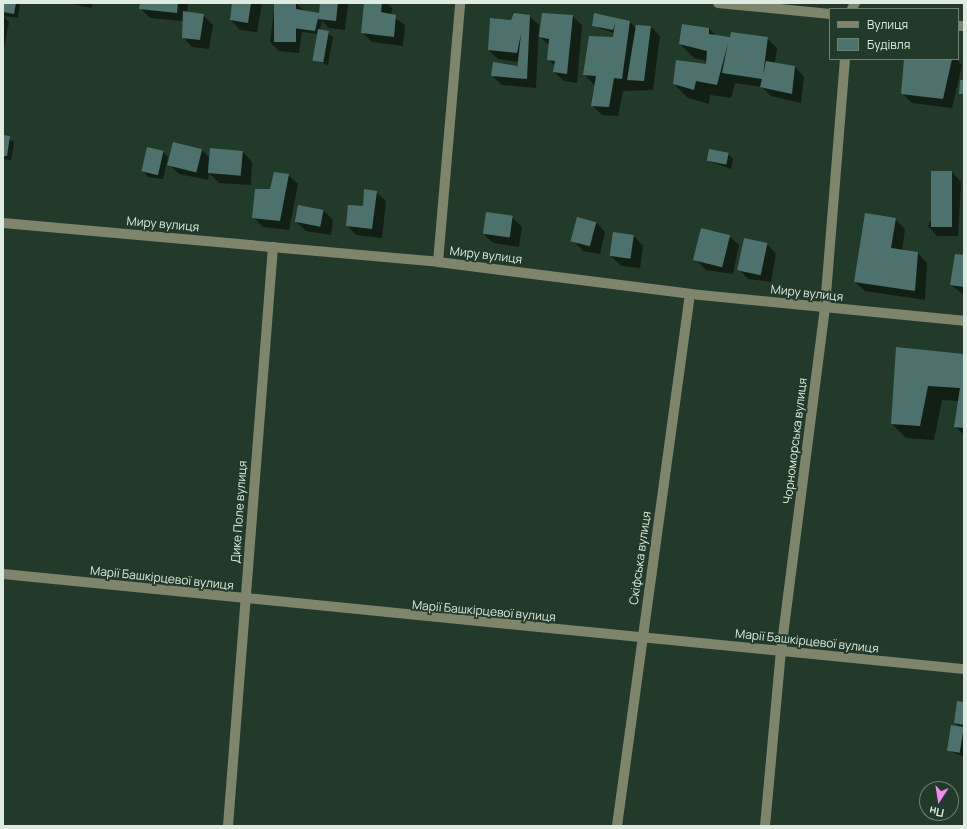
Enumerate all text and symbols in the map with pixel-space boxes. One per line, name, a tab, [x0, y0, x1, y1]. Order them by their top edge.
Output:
legend	[829, 8, 959, 60]
text: Вулиця	[867, 16, 908, 33]
text: Будівля	[867, 36, 910, 53]
street label: Миру вулиця	[126, 214, 200, 234]
street label: Миру вулиця	[449, 243, 523, 267]
street label: Миру вулиця	[770, 282, 844, 304]
street label: Чорноморська вулиця	[780, 377, 810, 505]
street label: Дике Поле вулиця	[228, 460, 250, 564]
street label: Скіфська вулиця	[626, 510, 654, 606]
street label: Марії Башкірцевої вулиця	[90, 563, 234, 593]
street label: Марії Башкірцевої вулиця	[412, 598, 556, 624]
street label: Марії Башкірцевої вулиця	[735, 626, 879, 656]
north arrow	[919, 781, 959, 821]
text: Пн	[928, 803, 945, 821]

